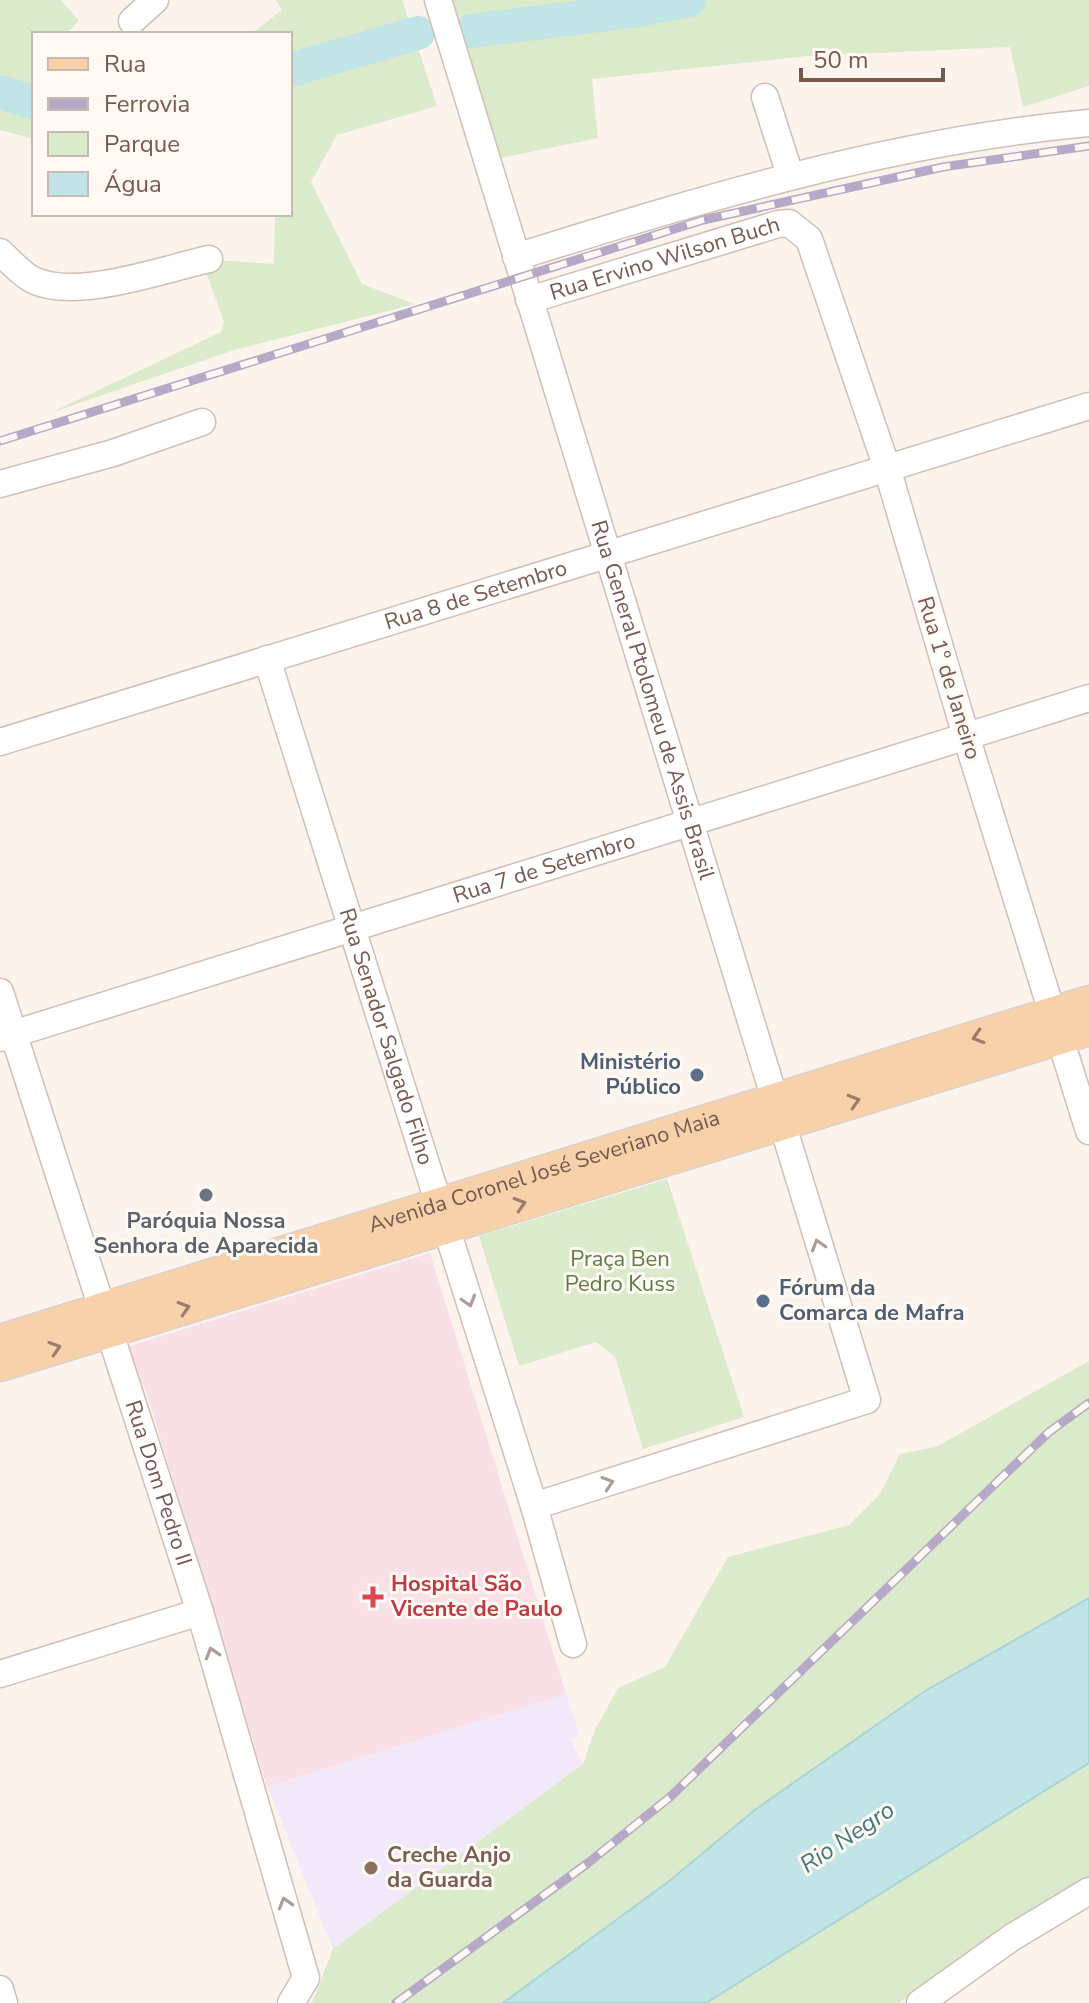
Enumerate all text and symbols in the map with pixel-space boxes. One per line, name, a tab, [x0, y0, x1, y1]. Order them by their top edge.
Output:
legend	[32, 32, 292, 216]
scale bar	[801, 32, 943, 82]
text: 50 m	[813, 44, 869, 76]
text: Rua	[104, 48, 146, 80]
text: Ferrovia	[104, 88, 190, 120]
text: Parque	[104, 128, 180, 160]
text: Água	[104, 168, 162, 200]
street label: Rua Ervino Wilson Buch	[546, 209, 784, 308]
street label: Rua General Ptolomeu de Assis Brasil	[583, 517, 722, 884]
street label: Rua 8 de Setembro	[381, 553, 571, 637]
street label: Rua 1º de Janeiro	[910, 593, 988, 763]
street label: Rua 7 de Setembro	[449, 826, 639, 911]
street label: Rua Senador Salgado Filho	[332, 904, 441, 1169]
one-way arrow	[971, 1028, 985, 1044]
place label: Ministério Público	[580, 1047, 681, 1102]
marker: Ministério Público	[688, 1066, 706, 1084]
one-way arrow	[847, 1094, 860, 1110]
street label: Avenida Coronel José Severiano Maia	[365, 1103, 724, 1240]
marker: Paróquia Nossa Senhora de Aparecida	[197, 1186, 215, 1204]
one-way arrow	[513, 1197, 527, 1213]
place label: Paróquia Nossa Senhora de Aparecida	[94, 1206, 318, 1261]
one-way arrow	[811, 1239, 827, 1253]
park label: Praça Ben Pedro Kuss	[565, 1244, 675, 1299]
place label: Fórum da Comarca de Mafra	[779, 1273, 965, 1328]
marker: Fórum da Comarca de Mafra	[754, 1292, 772, 1310]
one-way arrow	[460, 1294, 476, 1308]
one-way arrow	[177, 1301, 190, 1317]
one-way arrow	[47, 1341, 61, 1357]
street label: Rua Dom Pedro II	[118, 1396, 199, 1570]
one-way arrow	[600, 1476, 614, 1492]
place label: Hospital São Vicente de Paulo	[390, 1569, 563, 1624]
marker: Hospital São Vicente de Paulo	[362, 1586, 384, 1608]
one-way arrow	[205, 1647, 221, 1660]
water label: Rio Negro	[793, 1794, 901, 1880]
place label: Creche Anjo da Guarda	[387, 1840, 511, 1895]
marker: Creche Anjo da Guarda	[362, 1859, 380, 1877]
one-way arrow	[277, 1896, 294, 1910]

